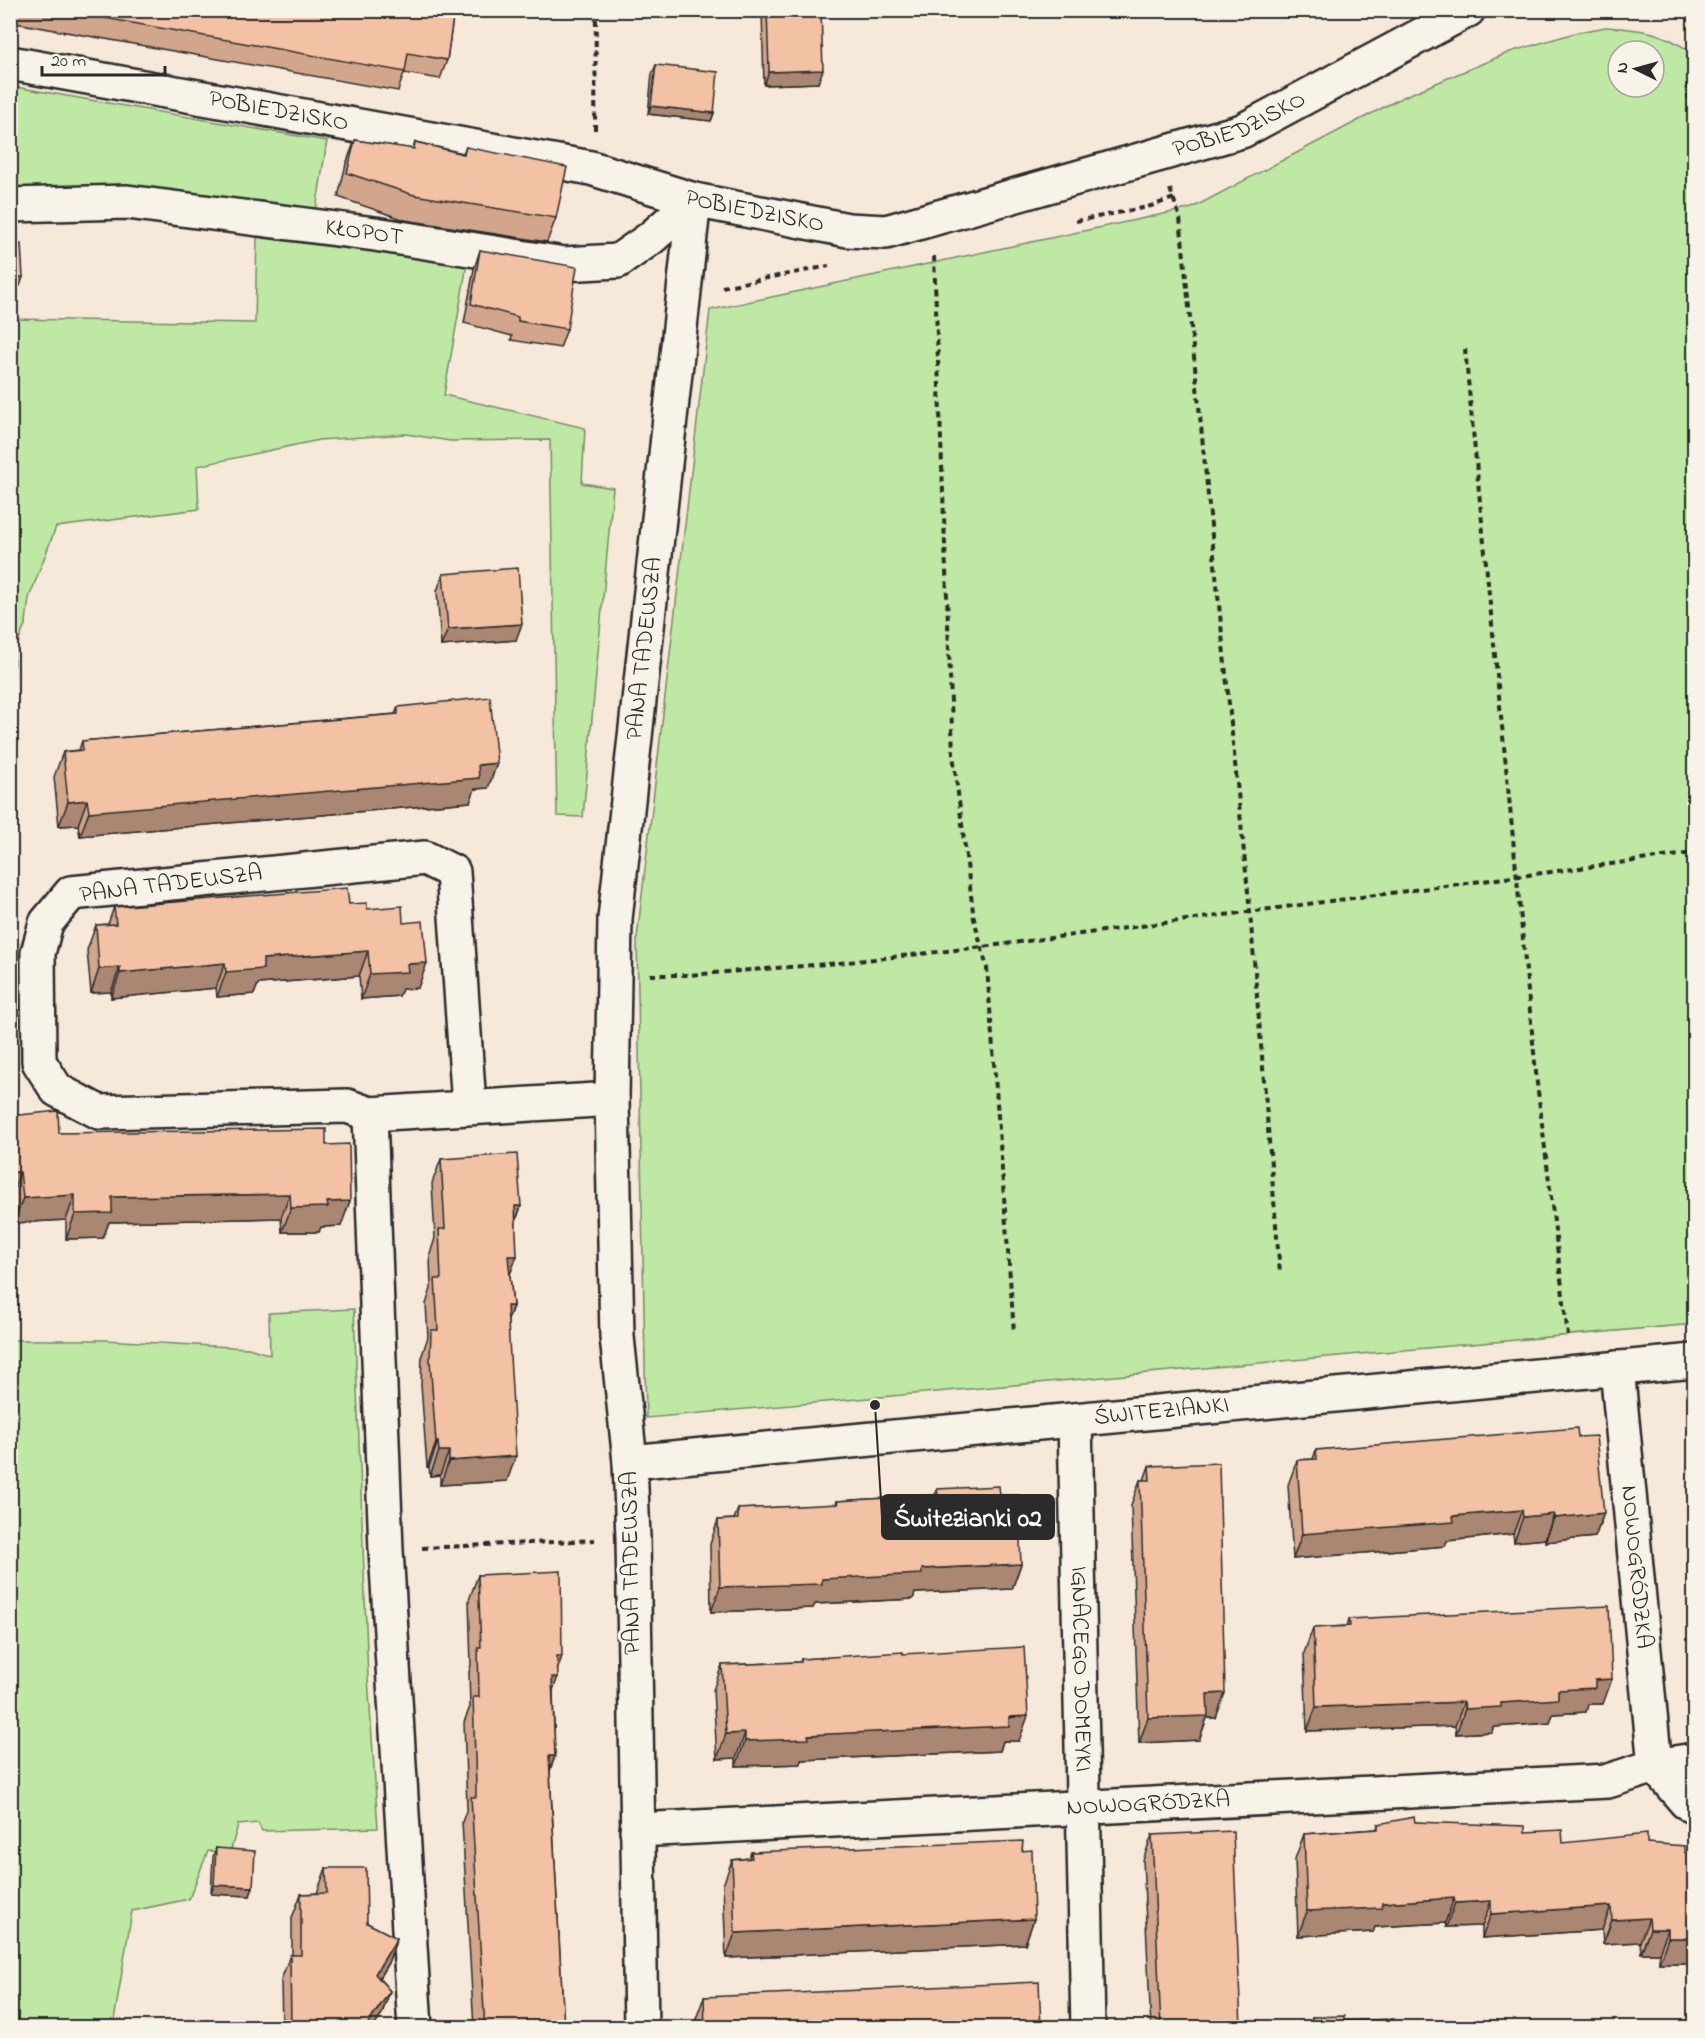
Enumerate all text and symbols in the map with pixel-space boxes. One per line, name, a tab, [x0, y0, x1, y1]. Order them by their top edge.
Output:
scale bar	[42, 39, 165, 77]
north arrow	[1606, 39, 1666, 99]
text: 20 m	[51, 49, 86, 75]
text: N	[1611, 61, 1635, 74]
street label: POBIEDZISKO	[206, 82, 351, 141]
street label: POBIEDZISKO	[1169, 82, 1312, 167]
street label: POBIEDZISKO	[680, 181, 827, 243]
street label: KŁOPOT	[323, 210, 406, 256]
street label: PANA TADEUSZA	[617, 555, 672, 742]
street label: PANA TADEUSZA	[78, 856, 264, 914]
street label: ŚWITEZIANKI	[1092, 1388, 1231, 1435]
street label: PANA TADEUSZA	[613, 1471, 651, 1655]
street label: NOWOGRÓDZKA	[1611, 1484, 1661, 1650]
callout: Świtezianki 02	[882, 1495, 1054, 1539]
text: Świtezianki 02	[894, 1501, 1042, 1539]
street label: IGNACEGO DOMEYKI	[1061, 1565, 1100, 1772]
street label: NOWOGRÓDZKA	[1066, 1783, 1231, 1826]

